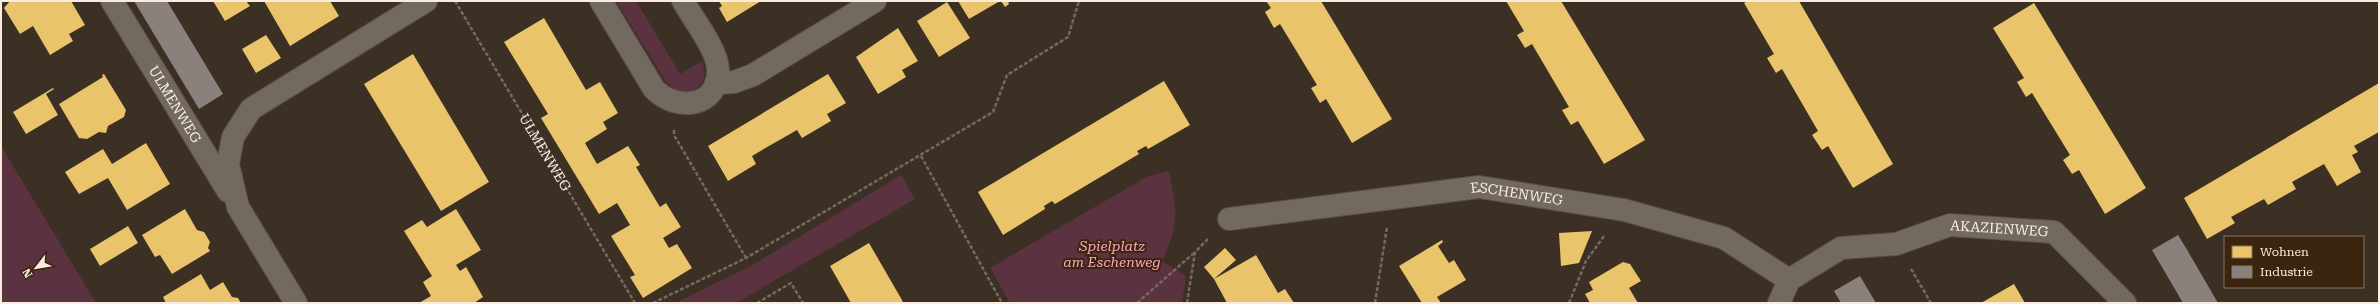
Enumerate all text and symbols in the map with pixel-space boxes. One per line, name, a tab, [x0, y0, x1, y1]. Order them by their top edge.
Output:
street label: ULMENWEG	[145, 63, 205, 146]
street label: ULMENWEG	[516, 111, 574, 194]
street label: ESCHENWEG	[1469, 179, 1564, 208]
street label: AKAZIENWEG	[1950, 217, 2049, 240]
legend	[2224, 236, 2364, 288]
park label: Spielplatz am Eschenweg	[1063, 238, 1161, 270]
text: Wohnen	[2260, 245, 2309, 259]
north arrow	[16, 248, 56, 288]
text: N	[20, 265, 36, 280]
text: Industrie	[2260, 265, 2313, 279]

